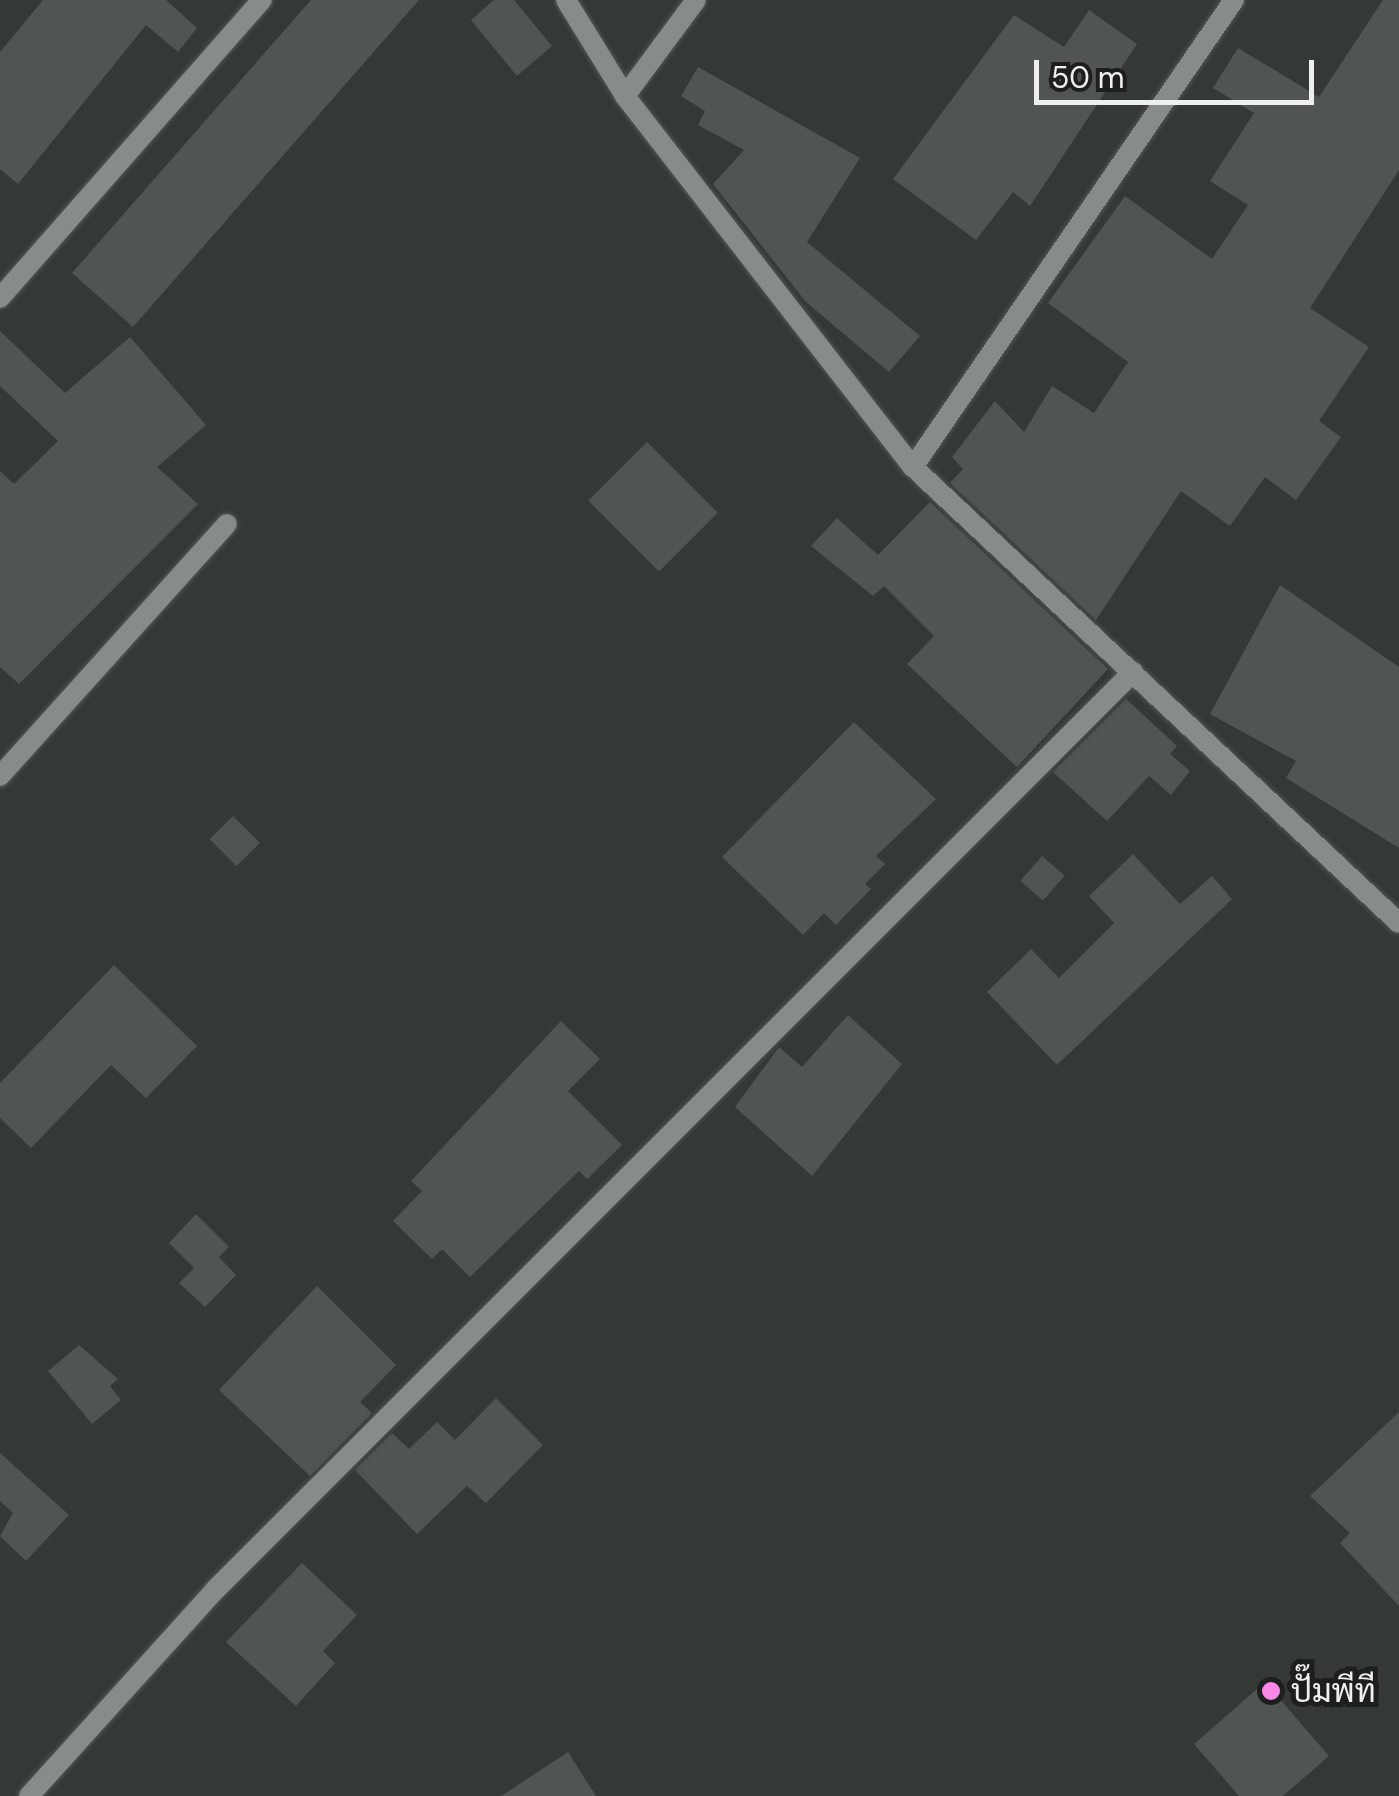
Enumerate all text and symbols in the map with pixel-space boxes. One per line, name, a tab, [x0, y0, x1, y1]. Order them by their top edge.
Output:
scale bar	[1039, 40, 1319, 102]
text: 50 m	[1051, 58, 1125, 97]
place label: ปั๊มพีที	[1291, 1672, 1376, 1710]
marker: ปั๊มพีที	[1260, 1680, 1282, 1702]

